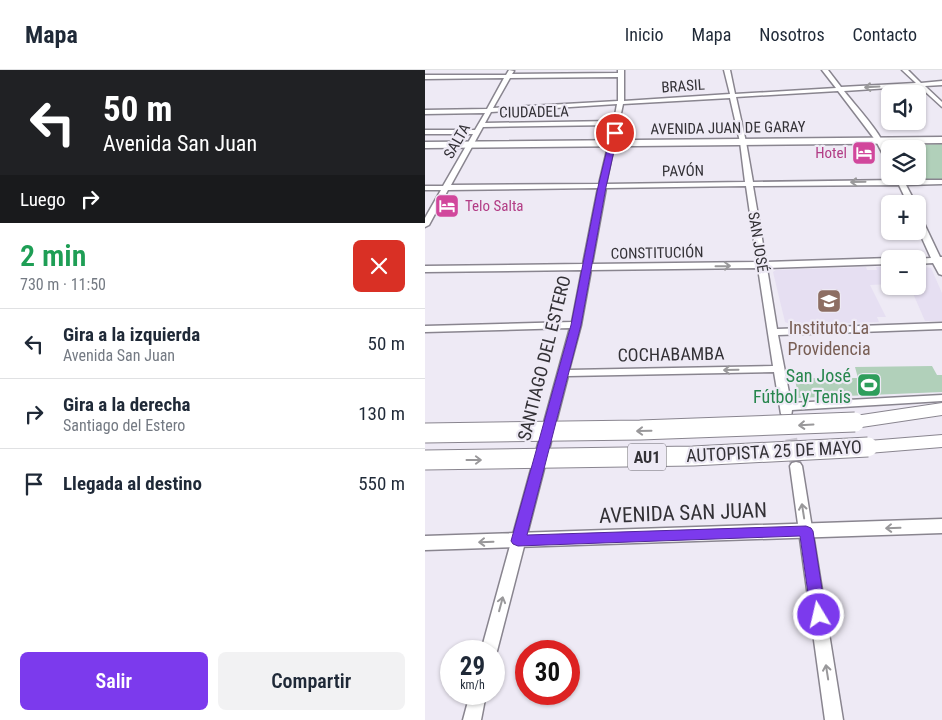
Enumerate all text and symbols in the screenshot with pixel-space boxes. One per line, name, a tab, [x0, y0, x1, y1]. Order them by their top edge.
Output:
text: Mapa	[25, 21, 78, 49]
text: Inicio	[625, 24, 664, 45]
text: Mapa	[692, 24, 731, 45]
text: Nosotros	[759, 24, 825, 45]
text: Contacto	[853, 24, 917, 45]
street label: BRASIL	[661, 76, 705, 96]
one-way arrow	[864, 83, 880, 92]
map controls	[881, 85, 926, 295]
button: sound	[881, 85, 926, 130]
text: 50 m	[103, 89, 172, 130]
icon: left	[20, 90, 85, 155]
street label: CIUDADELA	[499, 102, 569, 122]
pin	[594, 112, 636, 154]
street label: AVENIDA JUAN DE GARAY	[650, 118, 806, 138]
icon: arrive	[601, 119, 629, 147]
street label: SALTA	[440, 120, 474, 162]
text: Avenida San Juan	[103, 131, 257, 156]
hotel icon: Hotel	[851, 140, 877, 166]
button: layers	[881, 140, 926, 185]
place label: Hotel	[815, 144, 847, 162]
street label: PAVÓN	[662, 162, 704, 180]
one-way arrow	[851, 178, 867, 187]
icon: right	[76, 185, 104, 213]
text: Luego	[20, 188, 66, 211]
hotel icon: Telo Salta	[434, 193, 460, 219]
button: +	[881, 195, 926, 240]
place label: Telo Salta	[465, 197, 524, 215]
street label: SAN JOSÉ	[744, 211, 772, 273]
text: 2 min	[20, 238, 86, 273]
button: close	[353, 240, 405, 292]
street label: CONSTITUCIÓN	[610, 243, 704, 263]
button: −	[881, 250, 926, 295]
one-way arrow	[714, 261, 730, 270]
street label: SANTIAGO DEL ESTERO	[513, 273, 575, 443]
text: 730 m · 11:50	[20, 275, 106, 294]
school or university icon: Instituto La Providencia	[816, 288, 842, 314]
place label: Instituto La Providencia	[787, 317, 871, 359]
text: Gira a la izquierda	[63, 323, 200, 346]
icon: left	[20, 330, 48, 358]
text: 50 m	[368, 332, 405, 355]
street label: COCHABAMBA	[617, 343, 725, 365]
text: Avenida San Juan	[63, 346, 175, 365]
one-way arrow	[723, 365, 739, 375]
place label: San José Fútbol y Tenis	[753, 365, 851, 407]
sports icon: San José Fútbol y Tenis	[856, 372, 882, 398]
text: Gira a la derecha	[63, 393, 190, 416]
icon: right	[20, 400, 48, 428]
text: 130 m	[358, 402, 405, 425]
text: Santiago del Estero	[63, 416, 185, 435]
one-way arrow	[799, 420, 815, 429]
one-way arrow	[636, 426, 652, 435]
street label: AUTOPISTA 25 DE MAYO	[686, 436, 862, 466]
road number: AU1	[628, 444, 666, 471]
one-way arrow	[465, 456, 481, 465]
icon: arrive	[20, 470, 48, 498]
text: Llegada al destino	[63, 472, 202, 495]
text: 550 m	[358, 472, 405, 495]
street label: AVENIDA SAN JUAN	[599, 498, 767, 528]
one-way arrow	[797, 503, 807, 519]
one-way arrow	[886, 523, 902, 532]
one-way arrow	[478, 537, 494, 546]
position arrow	[792, 588, 844, 640]
one-way arrow	[497, 597, 507, 613]
speed limit sign: 30	[515, 640, 580, 705]
button: Salir	[20, 652, 208, 710]
button: Compartir	[218, 652, 405, 710]
text: 29	[460, 652, 485, 681]
one-way arrow	[822, 664, 832, 680]
text: km/h	[460, 678, 485, 692]

